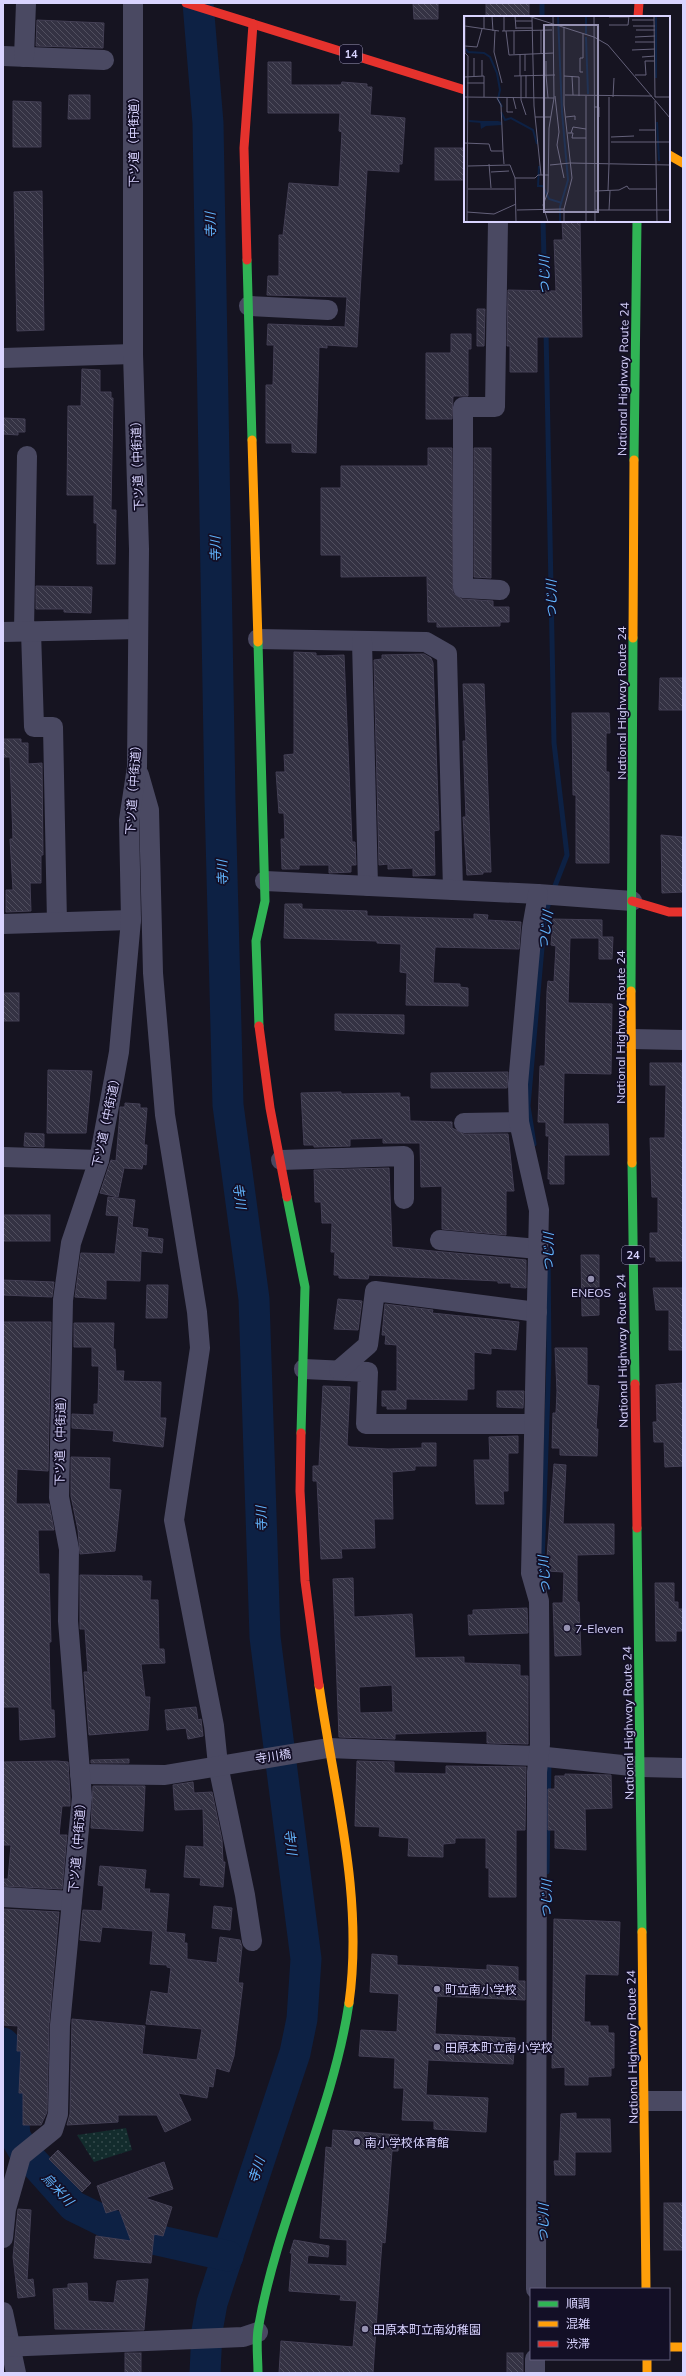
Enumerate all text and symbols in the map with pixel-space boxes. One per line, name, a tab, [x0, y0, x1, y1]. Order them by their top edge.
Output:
inset map	[464, 16, 670, 222]
road number: 14	[340, 45, 362, 63]
street label: 下ツ道（中街道）	[126, 91, 141, 187]
water label: 寺川	[202, 210, 218, 238]
water label: つじ川	[536, 253, 552, 295]
street label: National Highway Route 24	[614, 302, 632, 456]
street label: 下ツ道（中街道）	[128, 415, 146, 511]
water label: 寺川	[207, 534, 223, 562]
water label: つじ川	[543, 577, 559, 619]
street label: National Highway Route 24	[614, 626, 629, 780]
street label: 下ツ道（中街道）	[122, 739, 144, 835]
water label: 寺川	[213, 858, 230, 886]
water label: つじ川	[534, 908, 556, 950]
street label: National Highway Route 24	[613, 950, 628, 1104]
street label: 下ツ道（中街道）	[89, 1071, 123, 1169]
water label: 寺川	[230, 1182, 250, 1212]
water label: つじ川	[540, 1231, 556, 1272]
road number: 24	[622, 1246, 644, 1264]
marker: ENEOS	[586, 1274, 596, 1284]
street label: National Highway Route 24	[613, 1274, 631, 1428]
place label: ENEOS	[571, 1285, 611, 1300]
street label: 下ツ道（中街道）	[52, 1390, 68, 1486]
water label: 寺川	[252, 1504, 269, 1532]
water label: つじ川	[535, 1553, 553, 1595]
place label: 7-Eleven	[575, 1621, 624, 1636]
marker: 7-Eleven	[562, 1623, 572, 1633]
street label: National Highway Route 24	[619, 1646, 637, 1800]
street label: 寺川橋	[254, 1746, 292, 1766]
street label: 下ツ道（中街道）	[65, 1797, 89, 1893]
water label: 寺川	[281, 1828, 301, 1858]
water label: つじ川	[538, 1877, 554, 1919]
street label: National Highway Route 24	[623, 1970, 641, 2124]
place label: 町立南小学校	[445, 1982, 517, 1997]
marker: 町立南小学校	[432, 1984, 442, 1994]
place label: 田原本町立南小学校	[445, 2040, 553, 2055]
marker: 田原本町立南小学校	[432, 2042, 442, 2052]
place label: 南小学校体育館	[365, 2135, 449, 2150]
marker: 南小学校体育館	[352, 2137, 362, 2147]
water label: 寺川	[244, 2153, 268, 2185]
water label: 烏米川	[39, 2169, 79, 2210]
water label: つじ川	[535, 2202, 551, 2243]
legend	[530, 2288, 670, 2360]
text: 順調	[566, 2296, 590, 2311]
text: 混雑	[566, 2316, 590, 2331]
place label: 田原本町立南幼稚園	[373, 2322, 481, 2337]
marker: 田原本町立南幼稚園	[360, 2324, 370, 2334]
text: 渋滞	[566, 2336, 590, 2351]

